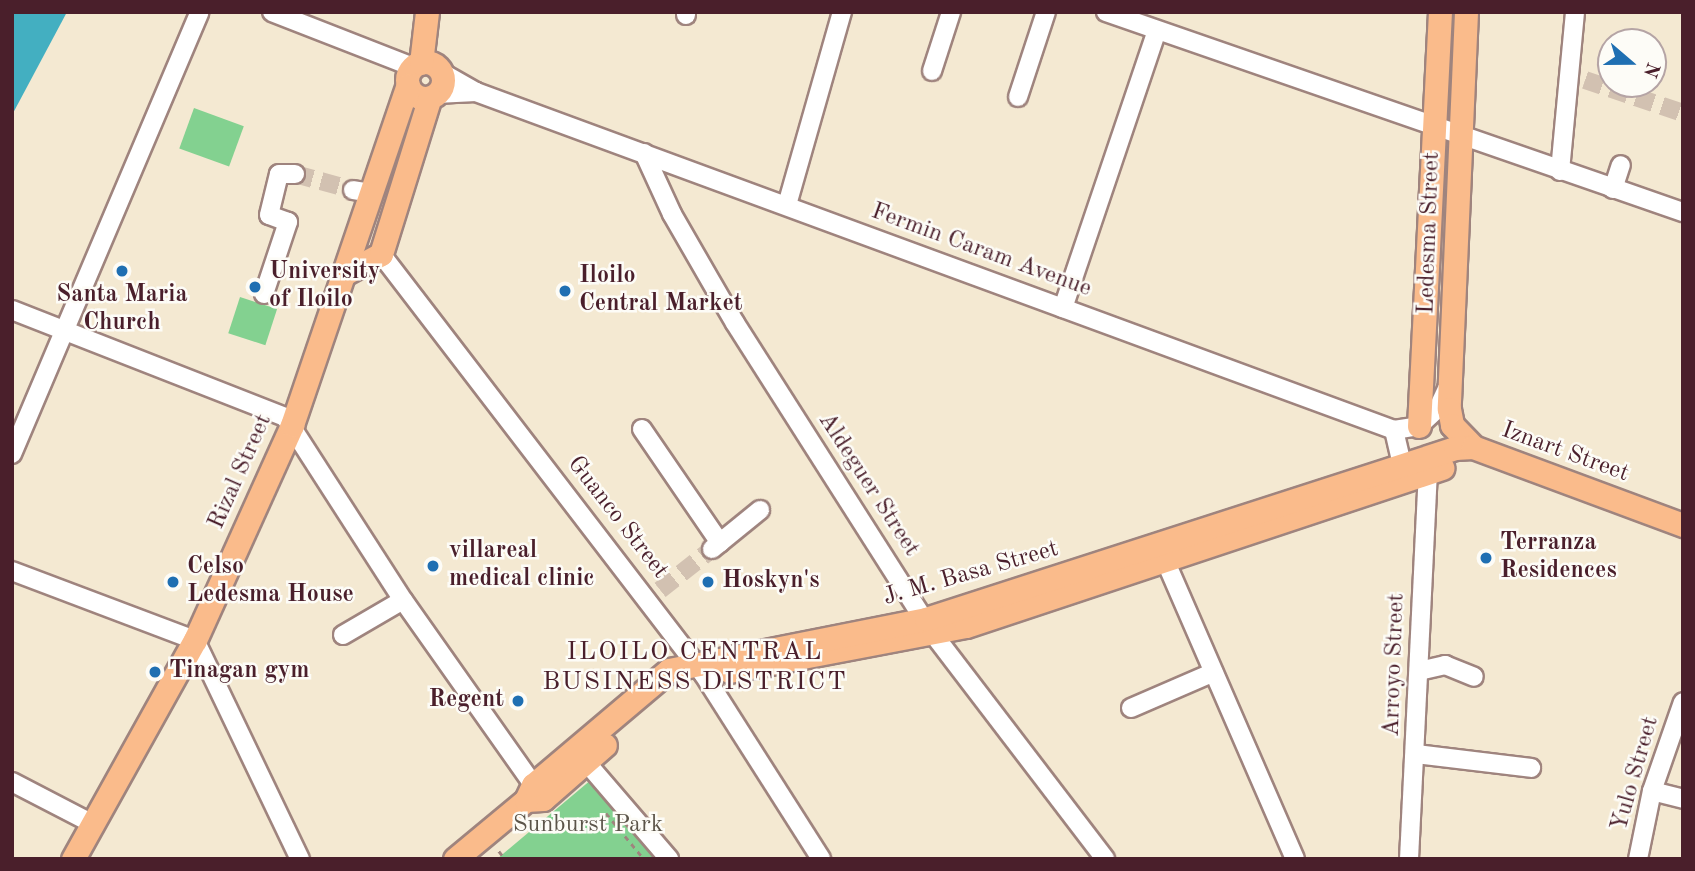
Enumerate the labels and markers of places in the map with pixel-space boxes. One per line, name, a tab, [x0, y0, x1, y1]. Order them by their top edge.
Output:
place label: University of Iloilo	[269, 259, 380, 315]
marker: Santa Maria Church	[114, 263, 130, 279]
place label: Iloilo Central Market	[579, 263, 742, 319]
marker: University of Iloilo	[247, 279, 263, 295]
place label: Santa Maria Church	[56, 282, 188, 338]
marker: Iloilo Central Market	[557, 283, 573, 299]
place label: Terranza Residences	[1500, 530, 1617, 586]
place label: villareal medical clinic	[449, 538, 594, 594]
marker: Terranza Residences	[1478, 550, 1494, 566]
place label: Celso Ledesma House	[187, 554, 354, 610]
marker: villareal medical clinic	[423, 556, 443, 576]
place label: Hoskyn's	[722, 568, 820, 596]
marker: Celso Ledesma House	[165, 574, 181, 590]
marker: Hoskyn's	[700, 574, 716, 590]
place label: Tinagan gym	[169, 658, 309, 686]
marker: Tinagan gym	[147, 664, 163, 680]
place label: Regent	[428, 687, 504, 715]
marker: Regent	[510, 693, 526, 709]

